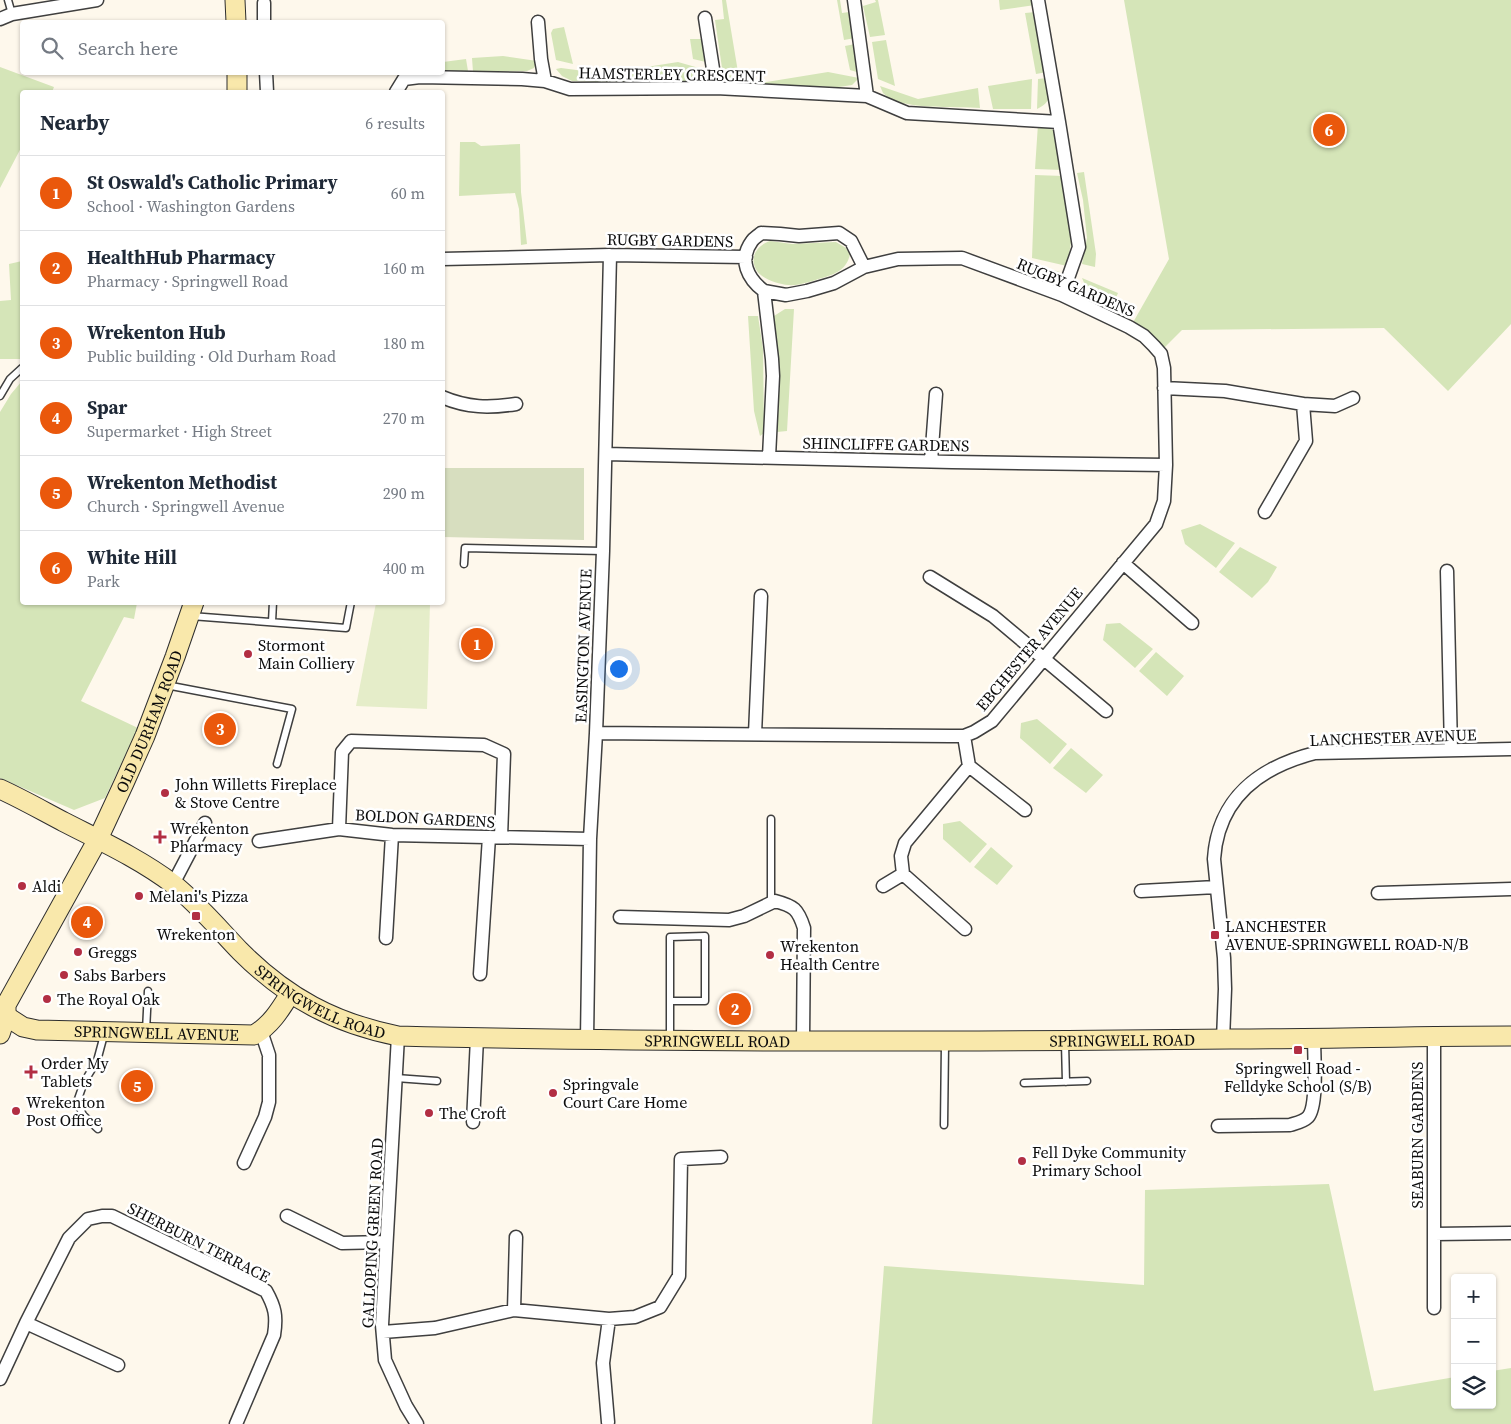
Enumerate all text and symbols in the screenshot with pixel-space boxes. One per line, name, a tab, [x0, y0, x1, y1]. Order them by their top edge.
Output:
search box	[20, 20, 445, 75]
icon: search	[38, 34, 66, 62]
text: Search here	[78, 35, 178, 61]
street label: HAMSTERLEY CRESCENT	[578, 61, 766, 87]
text: Nearby	[40, 108, 110, 137]
pin: 6	[1313, 111, 1345, 149]
text: 6 results	[365, 112, 425, 134]
text: St Oswald's Catholic Primary	[87, 169, 338, 195]
text: 1	[52, 182, 60, 204]
text: 60 m	[391, 182, 425, 204]
text: School · Washington Gardens	[87, 195, 295, 217]
street label: RUGBY GARDENS	[607, 228, 733, 252]
text: HealthHub Pharmacy	[87, 244, 275, 270]
street label: RUGBY GARDENS	[1014, 252, 1138, 322]
text: 2	[52, 257, 60, 279]
text: 160 m	[383, 257, 425, 279]
text: Pharmacy · Springwell Road	[87, 270, 288, 292]
text: Wrekenton Hub	[87, 319, 226, 345]
text: 3	[52, 332, 60, 354]
text: 180 m	[383, 332, 425, 354]
text: Public building · Old Durham Road	[87, 345, 336, 367]
text: Spar	[87, 394, 127, 420]
text: 4	[52, 407, 60, 429]
text: 270 m	[383, 407, 425, 429]
text: Supermarket · High Street	[87, 420, 272, 442]
street label: SHINCLIFFE GARDENS	[802, 432, 970, 456]
text: Wrekenton Methodist	[87, 469, 277, 495]
text: 5	[52, 482, 60, 504]
text: 290 m	[383, 482, 425, 504]
text: Church · Springwell Avenue	[87, 495, 285, 517]
text: White Hill	[87, 544, 177, 570]
text: 6	[52, 557, 60, 579]
text: 400 m	[383, 557, 425, 579]
street label: EASINGTON AVENUE	[569, 568, 597, 723]
text: Park	[87, 570, 120, 592]
street label: EBCHESTER AVENUE	[971, 582, 1088, 715]
pin: 1	[461, 625, 493, 663]
place label: Stormont Main Colliery	[258, 634, 356, 674]
street label: OLD DURHAM ROAD	[110, 647, 188, 796]
marker: Stormont Main Colliery	[242, 648, 254, 660]
your location	[606, 656, 632, 682]
pin: 3	[204, 710, 236, 748]
street label: LANCHESTER AVENUE	[1309, 723, 1477, 751]
place label: John Willetts Fireplace & Stove Centre	[174, 773, 337, 813]
marker: John Willetts Fireplace & Stove Centre	[159, 787, 171, 799]
street label: BOLDON GARDENS	[355, 803, 495, 833]
place label: Wrekenton Pharmacy	[170, 817, 249, 857]
marker: Wrekenton Pharmacy	[154, 831, 166, 843]
place label: Aldi	[32, 875, 61, 897]
marker: Aldi	[16, 880, 28, 892]
place label: Melani's Pizza	[149, 885, 249, 907]
marker: Melani's Pizza	[133, 890, 145, 902]
pin: 4	[71, 903, 103, 941]
marker: Wrekenton	[190, 910, 202, 922]
place label: LANCHESTER AVENUE-SPRINGWELL ROAD-N/B	[1225, 915, 1469, 955]
place label: Wrekenton	[156, 923, 236, 945]
marker: LANCHESTER AVENUE-SPRINGWELL ROAD-N/B	[1209, 929, 1221, 941]
place label: Wrekenton Health Centre	[780, 935, 880, 975]
place label: Greggs	[88, 941, 137, 963]
marker: Greggs	[72, 946, 84, 958]
marker: Wrekenton Health Centre	[764, 949, 776, 961]
street label: SPRINGWELL ROAD	[250, 959, 388, 1044]
place label: Sabs Barbers	[74, 964, 166, 986]
marker: Sabs Barbers	[58, 969, 70, 981]
place label: The Royal Oak	[57, 988, 160, 1010]
pin: 2	[719, 990, 751, 1028]
marker: The Royal Oak	[41, 993, 53, 1005]
street label: SPRINGWELL AVENUE	[74, 1020, 239, 1046]
street label: SPRINGWELL ROAD	[1049, 1028, 1195, 1052]
street label: SPRINGWELL ROAD	[644, 1029, 790, 1052]
marker: Springwell Road - Felldyke School (S/B)	[1292, 1044, 1304, 1056]
place label: Order My Tablets	[41, 1052, 110, 1092]
place label: Springwell Road - Felldyke School (S/B)	[1224, 1057, 1372, 1097]
street label: SEABURN GARDENS	[1406, 1062, 1428, 1208]
marker: Order My Tablets	[25, 1066, 37, 1078]
pin: 5	[121, 1067, 153, 1105]
place label: Springvale Court Care Home	[563, 1073, 687, 1113]
marker: Springvale Court Care Home	[547, 1087, 559, 1099]
place label: Wrekenton Post Office	[26, 1091, 105, 1131]
place label: The Croft	[439, 1102, 507, 1124]
marker: Wrekenton Post Office	[10, 1105, 22, 1117]
marker: The Croft	[423, 1107, 435, 1119]
street label: GALLOPING GREEN ROAD	[356, 1137, 388, 1329]
place label: Fell Dyke Community Primary School	[1032, 1141, 1187, 1181]
marker: Fell Dyke Community Primary School	[1016, 1155, 1028, 1167]
street label: SHERBURN TERRACE	[124, 1197, 274, 1288]
map controls	[1451, 1274, 1496, 1409]
button: +	[1451, 1274, 1496, 1319]
button: −	[1451, 1319, 1496, 1364]
button: layers	[1451, 1364, 1496, 1409]

